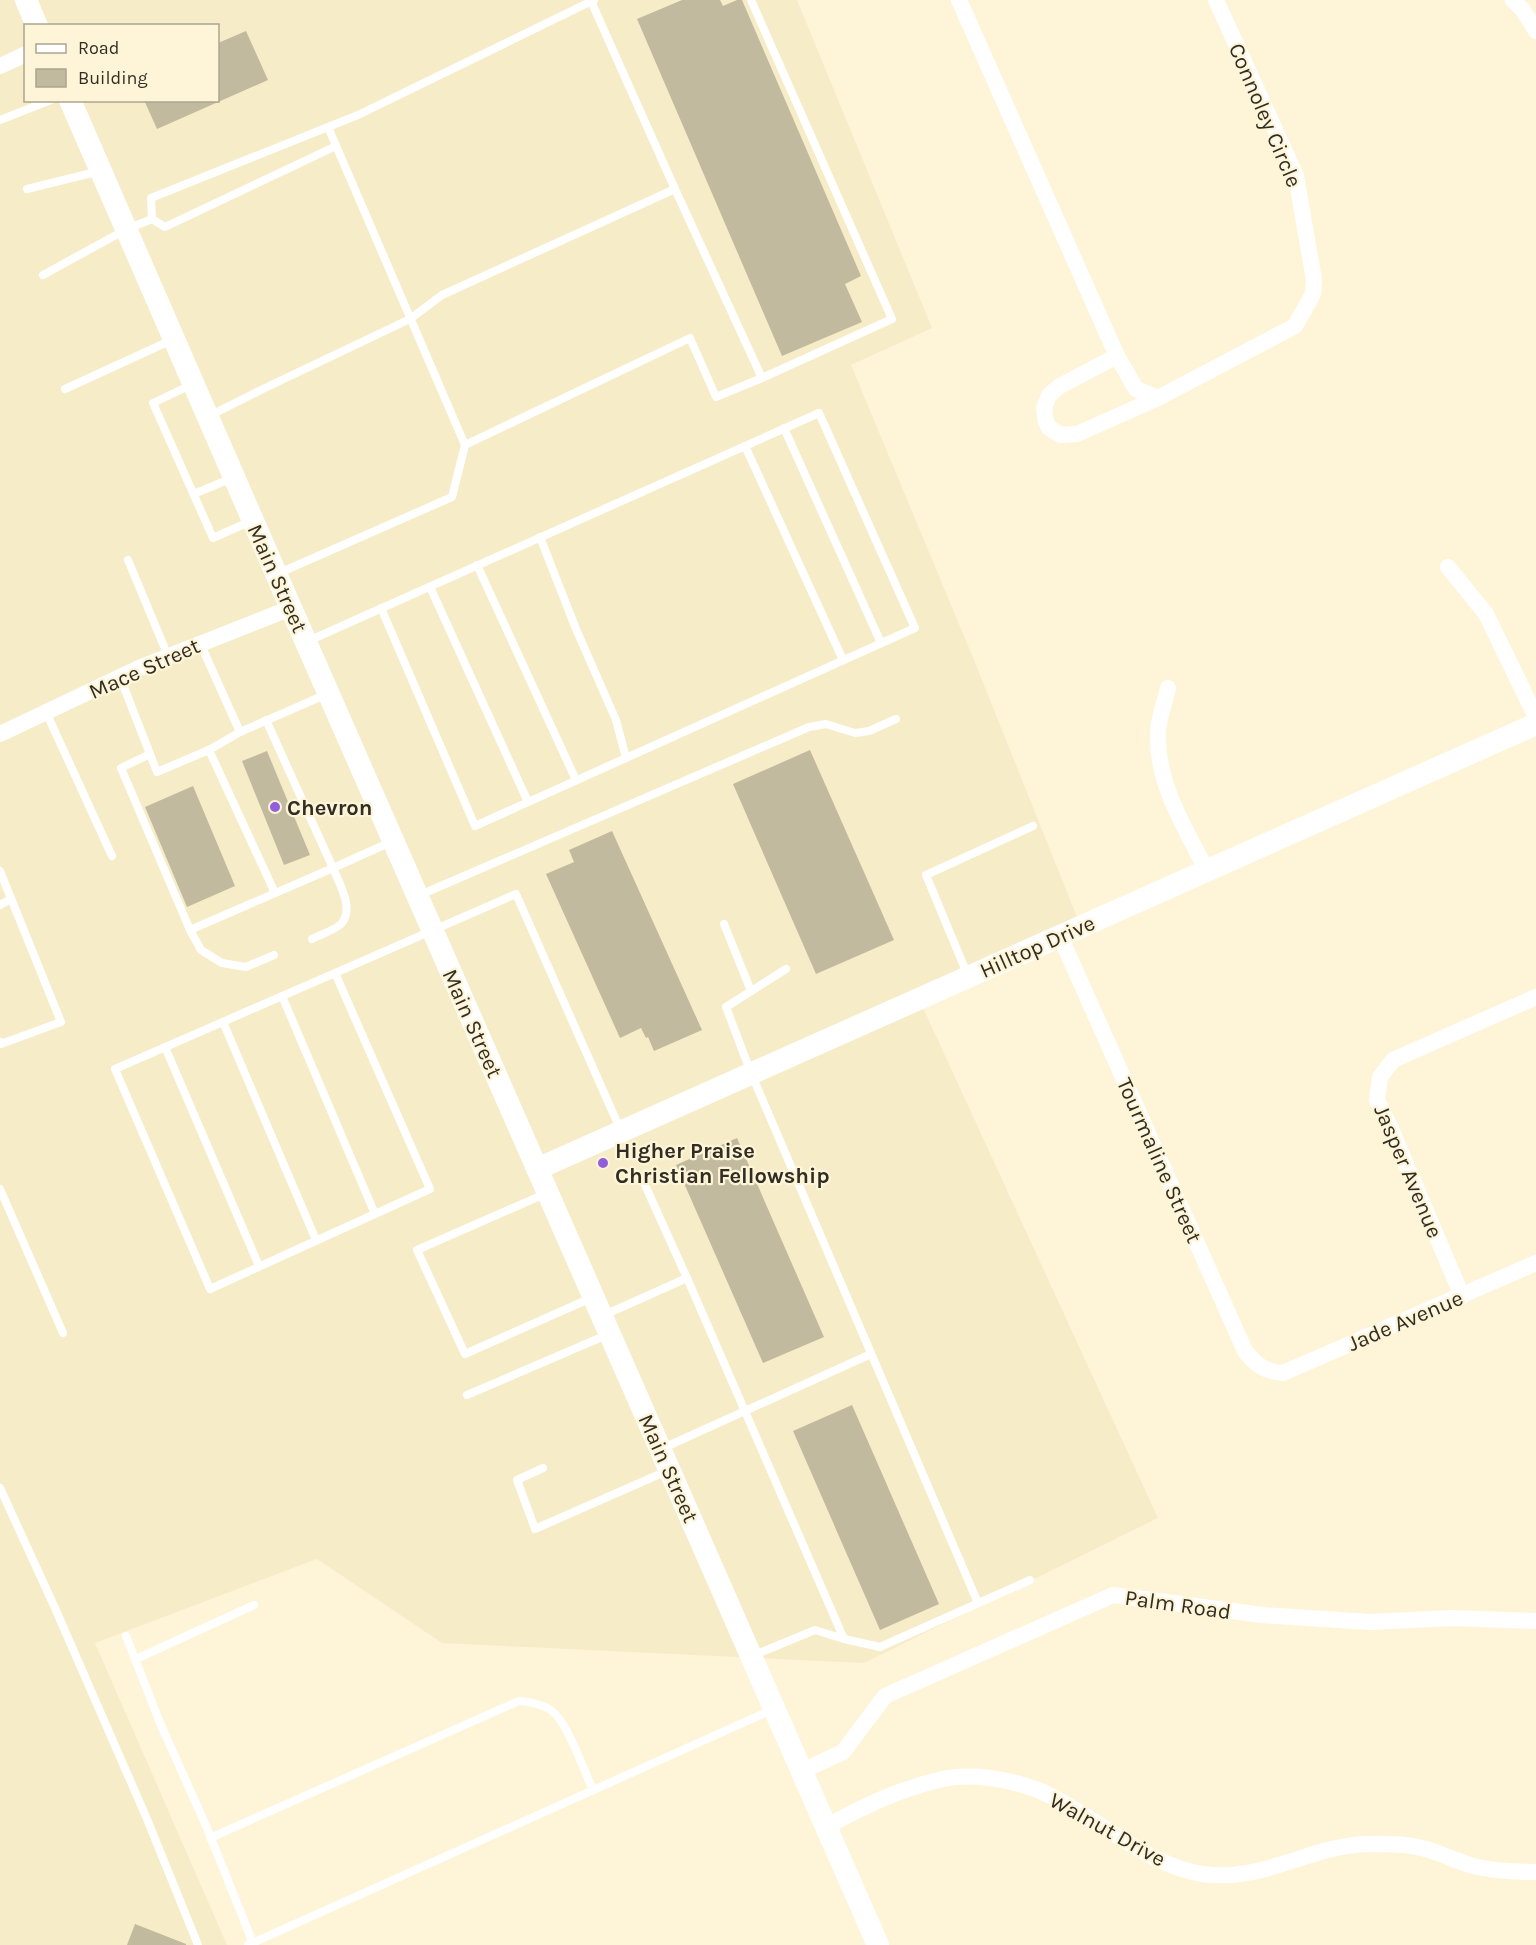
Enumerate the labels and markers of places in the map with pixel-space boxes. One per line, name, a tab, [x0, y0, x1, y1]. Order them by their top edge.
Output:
place label: Chevron	[287, 795, 373, 821]
marker: Chevron	[268, 800, 282, 814]
place label: Higher Praise Christian Fellowship	[615, 1138, 830, 1189]
marker: Higher Praise Christian Fellowship	[596, 1156, 610, 1170]

